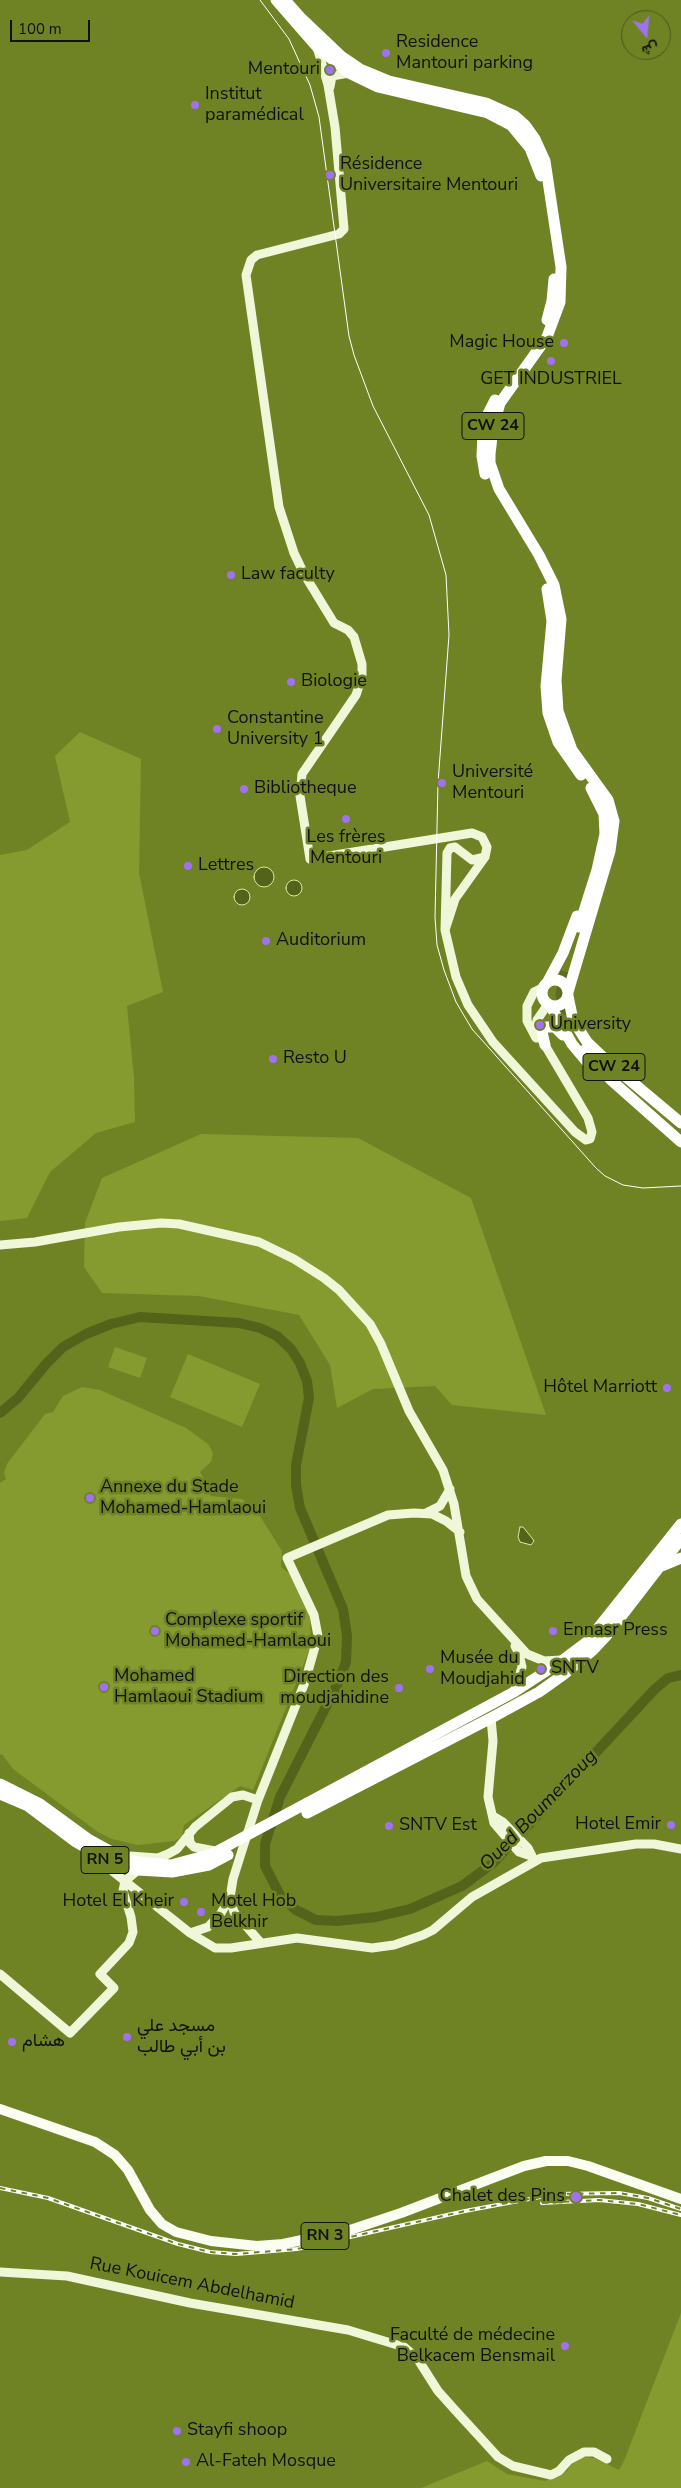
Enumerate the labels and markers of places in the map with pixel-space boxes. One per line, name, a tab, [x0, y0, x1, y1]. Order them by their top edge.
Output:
place label: Residence Mantouri parking	[396, 32, 533, 74]
marker: Residence Mantouri parking	[380, 47, 392, 59]
place label: Mentouri	[248, 59, 320, 81]
marker: Mentouri	[324, 64, 336, 76]
place label: Institut paramédical	[205, 84, 304, 126]
marker: Institut paramédical	[189, 99, 201, 111]
place label: Résidence Universitaire Mentouri	[340, 154, 518, 196]
marker: Résidence Universitaire Mentouri	[324, 169, 336, 181]
place label: Magic House	[449, 332, 554, 354]
marker: Magic House	[558, 337, 570, 349]
marker: GET INDUSTRIEL	[545, 355, 557, 367]
place label: GET INDUSTRIEL	[480, 369, 622, 391]
place label: Law faculty	[241, 564, 335, 586]
marker: Law faculty	[225, 569, 237, 581]
place label: Biologie	[301, 671, 367, 693]
marker: Biologie	[285, 676, 297, 688]
place label: Constantine University 1	[227, 708, 324, 751]
marker: Constantine University 1	[211, 723, 223, 735]
place label: Université Mentouri	[452, 762, 533, 804]
marker: Université Mentouri	[436, 777, 448, 789]
place label: Bibliotheque	[254, 778, 357, 800]
marker: Bibliotheque	[238, 783, 250, 795]
marker: Les frères Mentouri	[340, 813, 352, 825]
place label: Les frères Mentouri	[306, 827, 386, 870]
place label: Lettres	[198, 855, 254, 877]
marker: Lettres	[182, 860, 194, 872]
place label: Auditorium	[276, 930, 366, 952]
marker: Auditorium	[260, 935, 272, 947]
place label: University	[550, 1014, 631, 1036]
marker: University	[534, 1019, 546, 1031]
place label: Resto U	[283, 1048, 347, 1070]
marker: Resto U	[267, 1053, 279, 1065]
place label: Hôtel Marriott	[543, 1377, 657, 1399]
marker: Hôtel Marriott	[661, 1382, 673, 1394]
place label: Annexe du Stade Mohamed-Hamlaoui	[100, 1477, 266, 1520]
marker: Annexe du Stade Mohamed-Hamlaoui	[84, 1492, 96, 1504]
place label: Complexe sportif Mohamed-Hamlaoui	[165, 1610, 331, 1652]
place label: Ennasr Press	[563, 1620, 668, 1642]
marker: Complexe sportif Mohamed-Hamlaoui	[149, 1625, 161, 1637]
marker: Ennasr Press	[547, 1625, 559, 1637]
place label: Musée du Moudjahid	[440, 1648, 525, 1690]
place label: SNTV	[551, 1658, 599, 1680]
marker: Musée du Moudjahid	[424, 1663, 436, 1675]
marker: SNTV	[535, 1663, 547, 1675]
place label: Mohamed Hamlaoui Stadium	[114, 1666, 263, 1708]
place label: Direction des moudjahidine	[280, 1667, 389, 1710]
marker: Mohamed Hamlaoui Stadium	[98, 1681, 110, 1693]
marker: Direction des moudjahidine	[393, 1682, 405, 1694]
place label: Hotel Emir	[575, 1814, 661, 1836]
place label: SNTV Est	[399, 1815, 477, 1837]
marker: Hotel Emir	[665, 1819, 677, 1831]
marker: SNTV Est	[383, 1820, 395, 1832]
place label: Hotel El Kheir	[63, 1891, 174, 1913]
place label: Motel Hob Belkhir	[211, 1891, 296, 1934]
marker: Hotel El Kheir	[178, 1896, 190, 1908]
marker: Motel Hob Belkhir	[195, 1906, 207, 1918]
place label: مسجد علي بن أبي طالب	[137, 2016, 226, 2058]
place label: هشام	[22, 2031, 65, 2053]
marker: مسجد علي بن أبي طالب	[121, 2031, 133, 2043]
marker: هشام	[6, 2036, 18, 2048]
place label: Chalet des Pins	[440, 2186, 565, 2208]
marker: Chalet des Pins	[569, 2190, 583, 2204]
place label: Faculté de médecine Belkacem Bensmail	[390, 2325, 555, 2368]
marker: Faculté de médecine Belkacem Bensmail	[559, 2340, 571, 2352]
place label: Stayfi shoop	[187, 2420, 287, 2442]
marker: Stayfi shoop	[171, 2425, 183, 2437]
place label: Al-Fateh Mosque	[196, 2451, 336, 2473]
marker: Al-Fateh Mosque	[180, 2456, 192, 2468]

